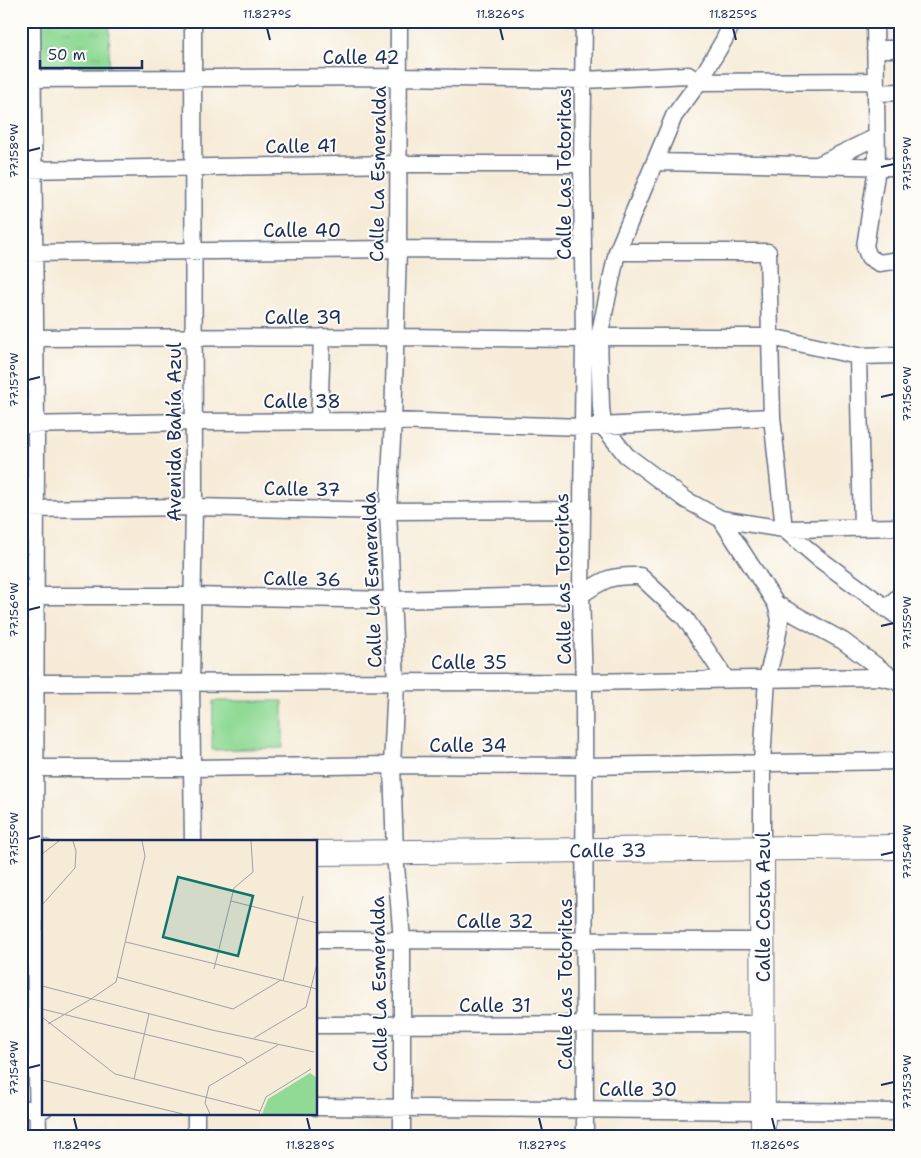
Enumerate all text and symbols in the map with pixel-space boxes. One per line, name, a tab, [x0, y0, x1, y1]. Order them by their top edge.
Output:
text: 11.827°S	[243, 6, 292, 22]
text: 11.826°S	[476, 6, 525, 22]
text: 11.825°S	[709, 6, 757, 22]
scale bar	[40, 38, 142, 70]
text: 50 m	[48, 45, 86, 65]
street label: Calle 42	[323, 45, 399, 70]
street label: Calle La Esmeralda	[364, 86, 392, 262]
street label: Calle Las Totoritas	[552, 88, 577, 260]
text: 77.158°W	[6, 123, 22, 179]
street label: Calle 41	[265, 133, 337, 159]
text: 77.157°W	[899, 137, 915, 191]
street label: Calle 40	[263, 218, 341, 243]
street label: Calle 39	[264, 305, 342, 330]
street label: Avenida Bahía Azul	[162, 342, 187, 522]
text: 77.157°W	[6, 353, 22, 407]
text: 77.156°W	[899, 366, 915, 422]
street label: Calle 38	[263, 389, 341, 414]
street label: Calle 37	[263, 476, 341, 502]
street label: Calle La Esmeralda	[356, 491, 388, 668]
street label: Calle Las Totoritas	[549, 493, 577, 665]
street label: Calle 36	[263, 566, 341, 592]
text: 77.156°W	[6, 582, 22, 638]
text: 77.155°W	[899, 596, 915, 650]
street label: Calle 35	[431, 650, 507, 675]
street label: Calle 34	[429, 733, 507, 758]
text: 77.155°W	[6, 812, 22, 866]
text: 77.154°W	[899, 824, 915, 880]
street label: Calle Costa Azul	[751, 832, 776, 982]
street label: Calle 33	[569, 837, 647, 863]
inset map	[42, 840, 318, 1116]
street label: Calle La Esmeralda	[365, 896, 393, 1072]
street label: Calle Las Totoritas	[553, 898, 578, 1070]
street label: Calle 32	[457, 909, 533, 934]
street label: Calle 31	[459, 993, 531, 1018]
text: 77.154°W	[6, 1040, 22, 1096]
text: 77.153°W	[899, 1055, 915, 1109]
street label: Calle 30	[599, 1077, 677, 1102]
text: 11.829°S	[53, 1137, 102, 1153]
text: 11.828°S	[286, 1137, 335, 1153]
text: 11.827°S	[518, 1137, 567, 1153]
text: 11.826°S	[751, 1137, 800, 1153]

